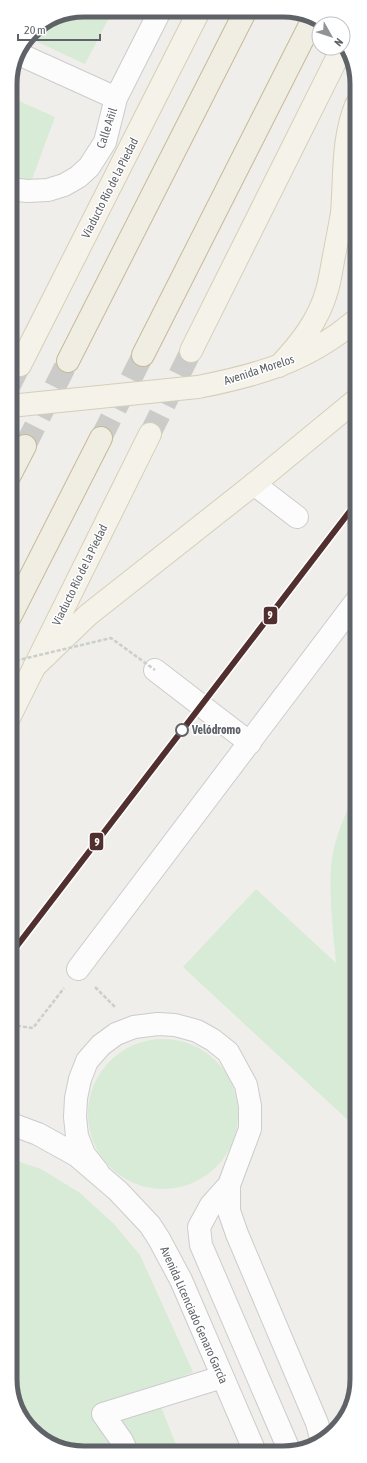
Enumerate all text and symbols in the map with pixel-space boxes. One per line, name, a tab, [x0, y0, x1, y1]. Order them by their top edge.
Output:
scale bar	[18, 16, 100, 42]
north arrow	[311, 16, 351, 56]
text: 20 m	[24, 23, 46, 37]
text: N	[332, 36, 345, 49]
street label: Calle Añil	[94, 105, 120, 150]
street label: Viaducto Río de la Piedad	[79, 135, 141, 241]
street label: Avenida Morelos	[222, 352, 296, 388]
street label: Viaducto Río de la Piedad	[49, 522, 111, 628]
line badge: 9	[263, 606, 278, 625]
text: 9	[267, 609, 273, 621]
marker: Velódromo	[175, 723, 189, 737]
place label: Velódromo	[191, 723, 241, 737]
line badge: 9	[89, 832, 104, 851]
text: 9	[94, 836, 100, 848]
street label: Avenida Licenciado Genaro García	[157, 1244, 231, 1386]

